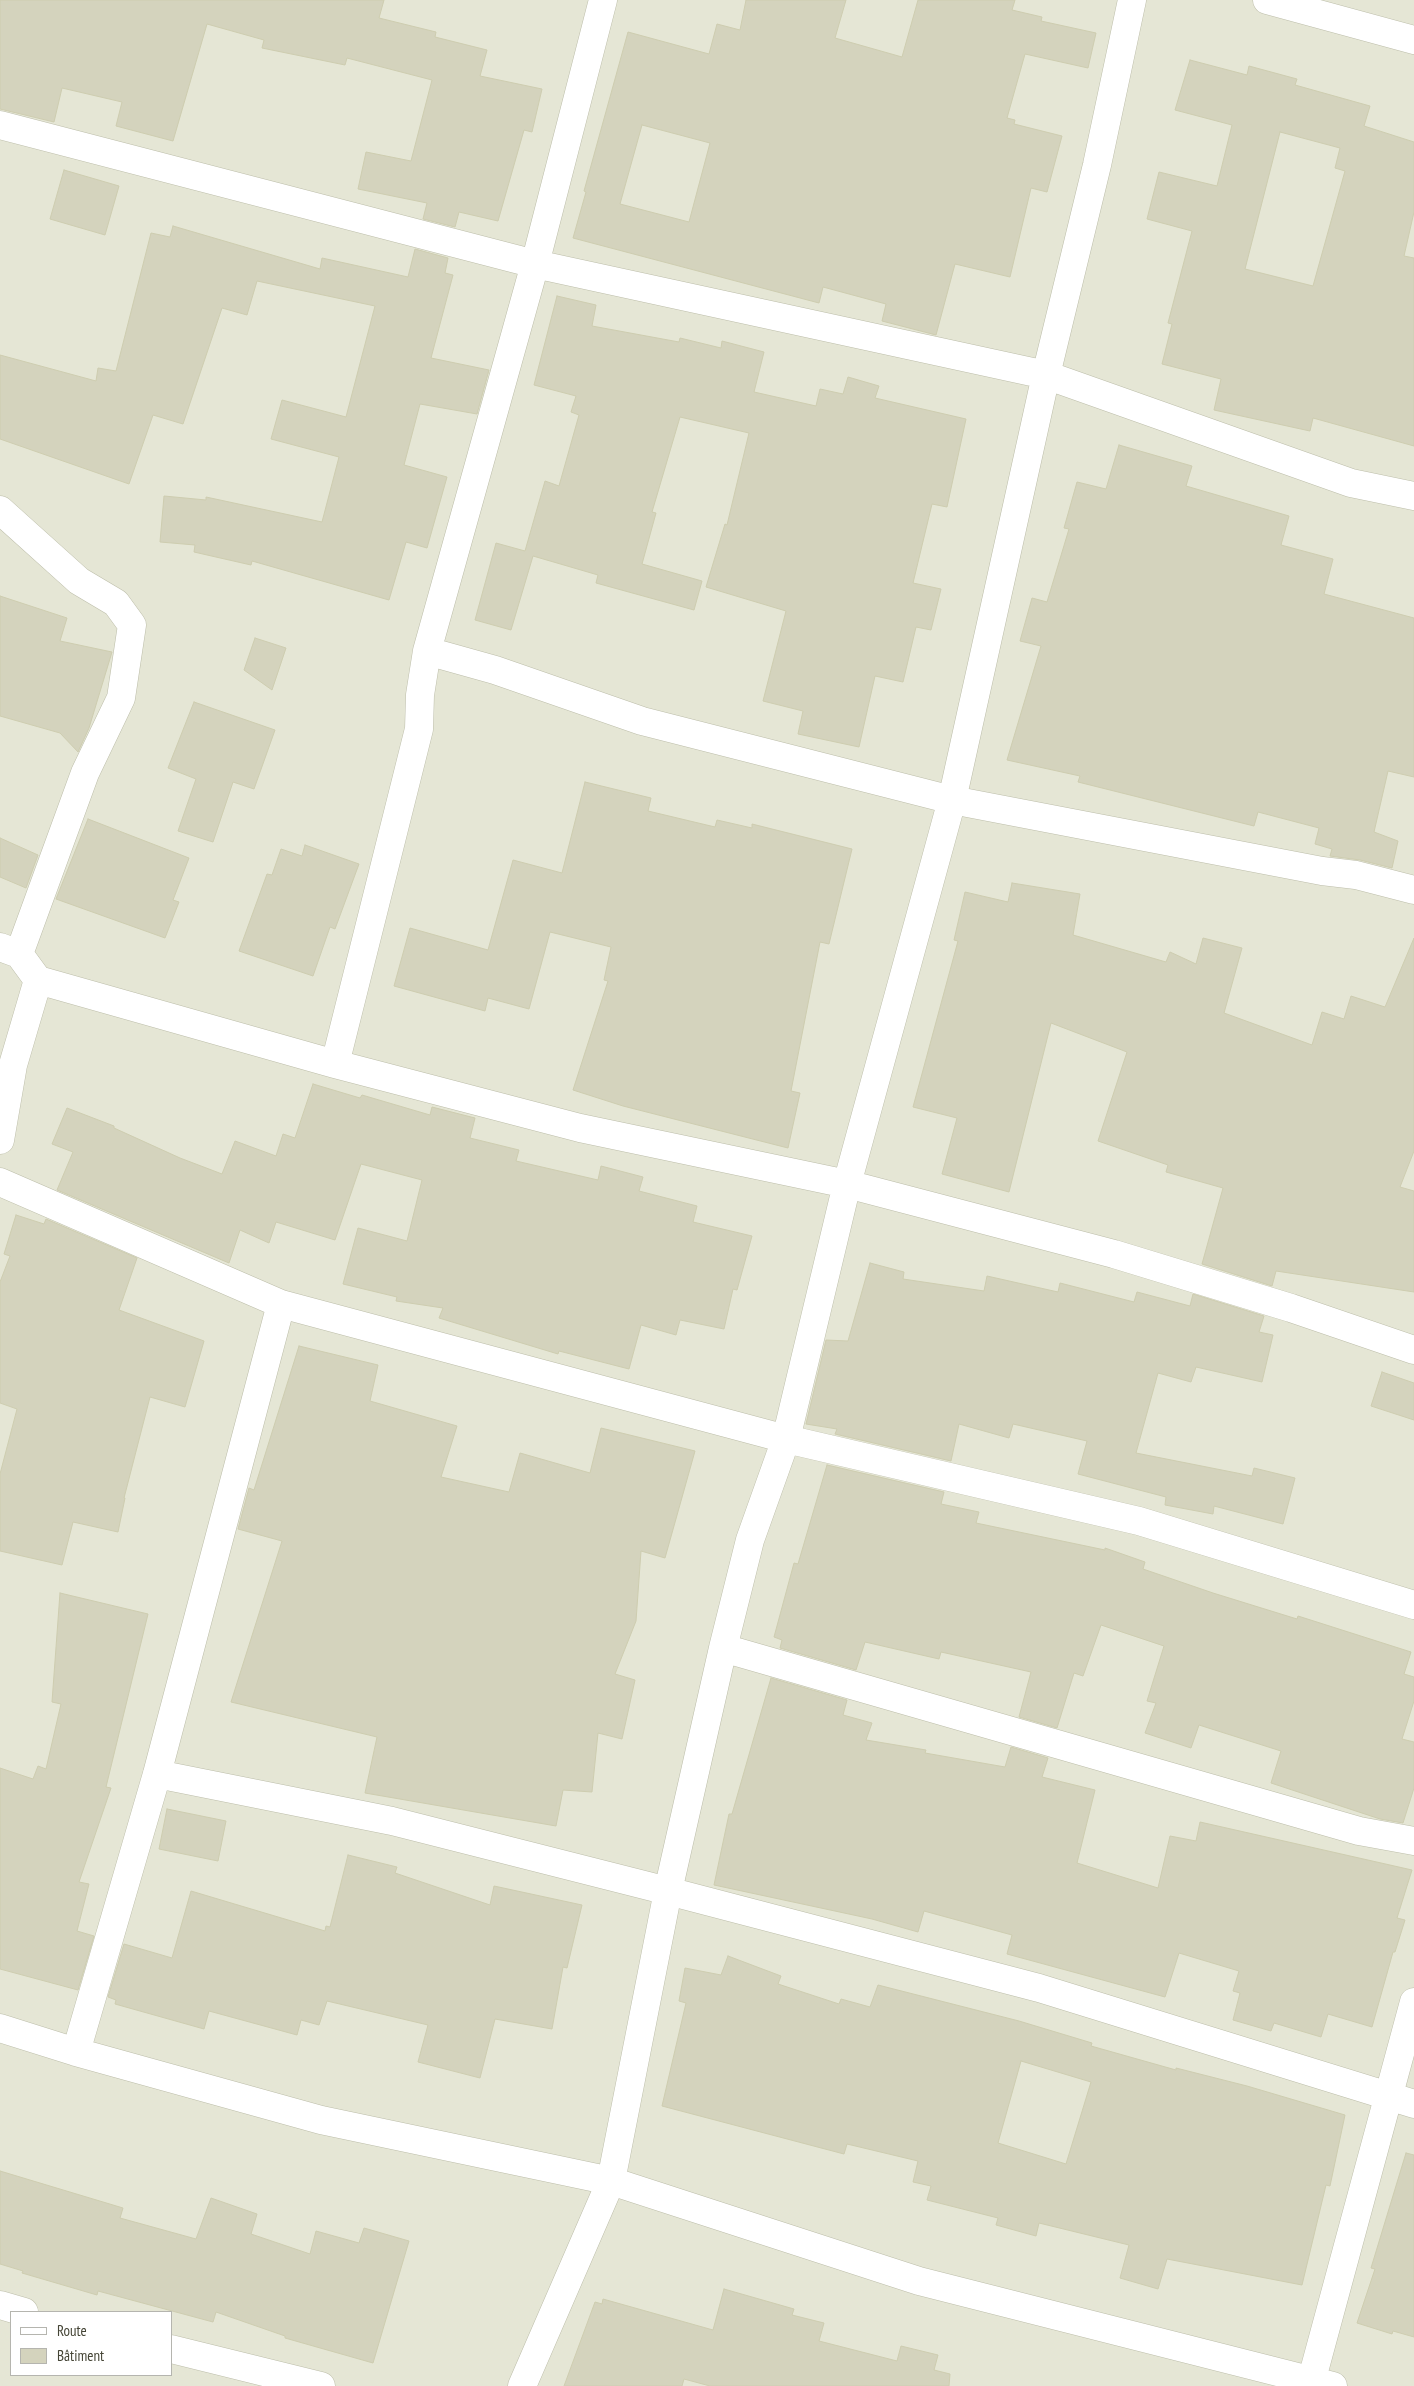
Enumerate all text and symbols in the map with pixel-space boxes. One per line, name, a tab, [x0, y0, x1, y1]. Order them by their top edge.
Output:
legend	[10, 2311, 172, 2376]
text: Route	[57, 2321, 87, 2340]
text: Bâtiment	[57, 2346, 104, 2365]

